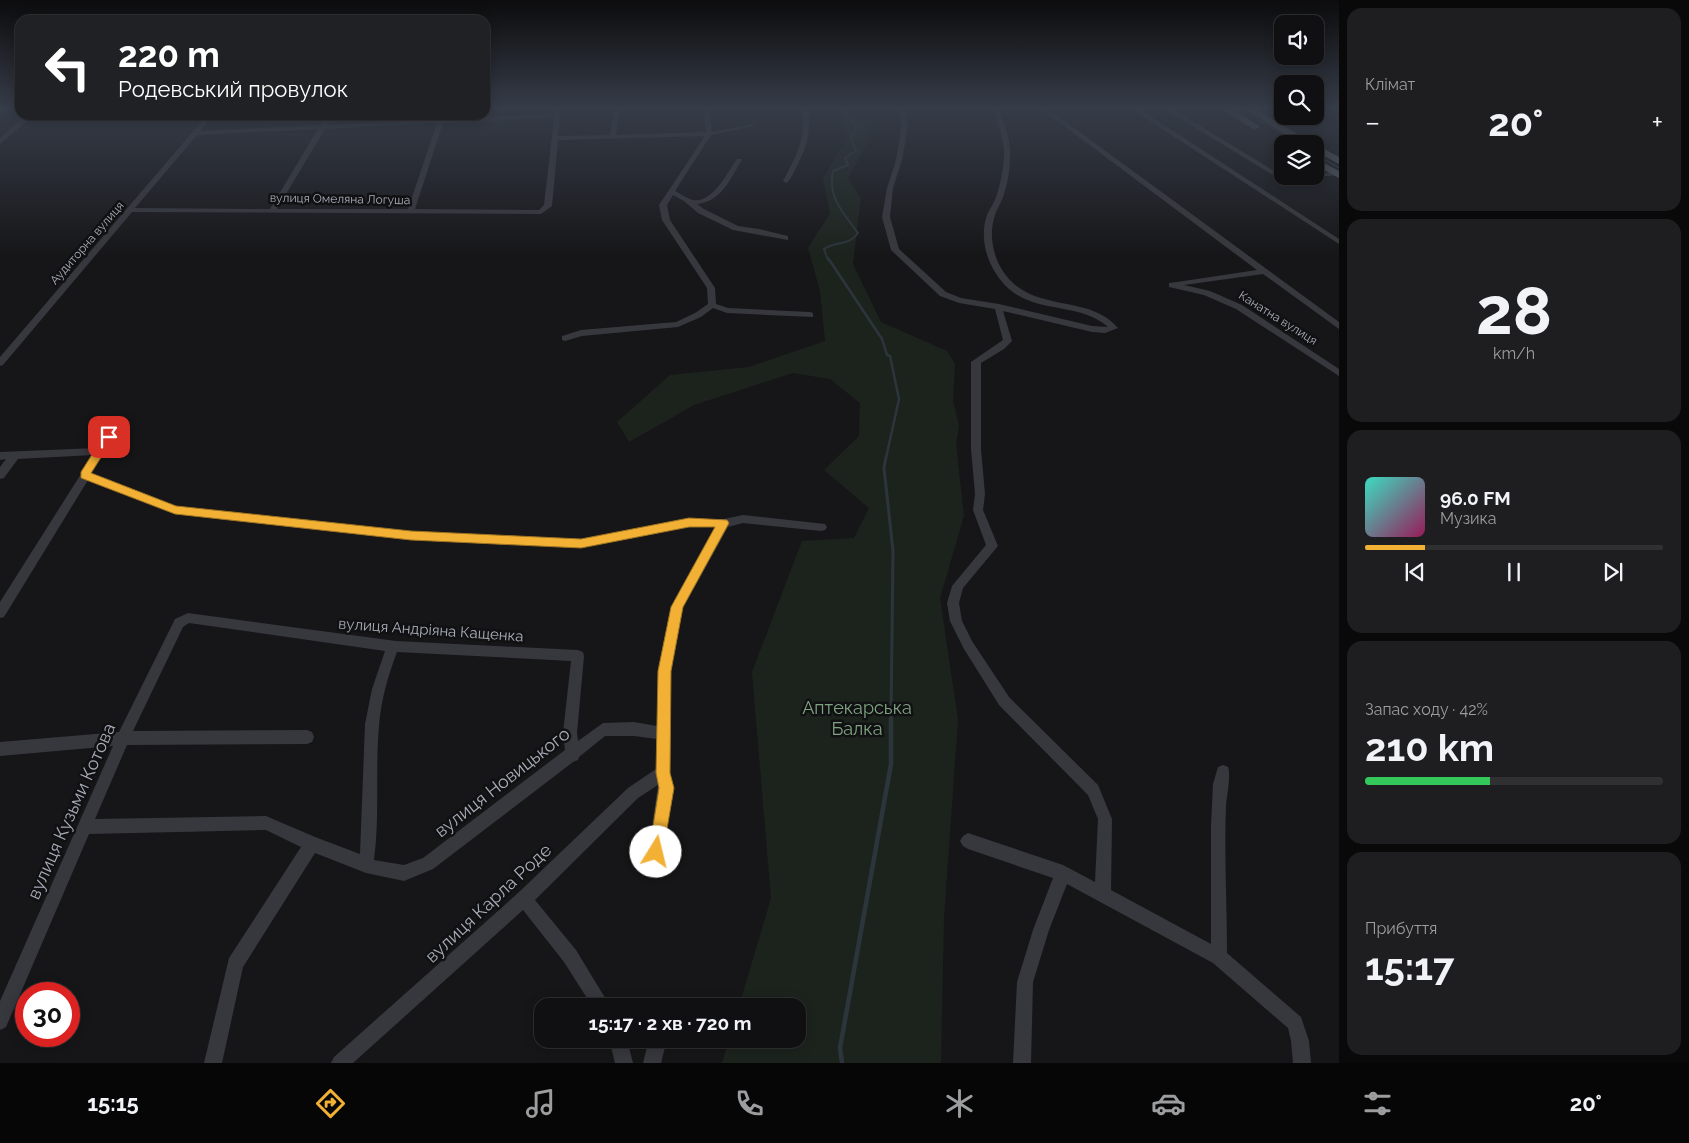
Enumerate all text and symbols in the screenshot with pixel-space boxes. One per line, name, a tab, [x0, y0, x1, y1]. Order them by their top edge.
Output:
map controls	[1274, 15, 1324, 185]
button: sound	[1274, 15, 1324, 65]
text: 220 m	[118, 34, 220, 75]
icon: left	[35, 35, 100, 100]
button: search	[1274, 75, 1324, 125]
text: Клімат	[1365, 75, 1415, 94]
text: Родевський провулок	[118, 76, 348, 102]
text: 20°	[1488, 100, 1543, 145]
text: −	[1365, 106, 1380, 139]
text: +	[1651, 106, 1663, 139]
button: layers	[1274, 135, 1324, 185]
street label: вулиця Омеляна Логуша	[270, 191, 410, 207]
street label: Аудиторна вулиця	[47, 199, 127, 287]
text: 28	[1476, 273, 1552, 349]
street label: Канатна вулиця	[1236, 288, 1320, 348]
text: km/h	[1493, 344, 1535, 363]
pin	[88, 416, 130, 458]
icon: arrive	[95, 423, 123, 451]
text: 96.0 FM	[1440, 487, 1511, 509]
text: Музика	[1440, 509, 1497, 528]
icon: previous	[1401, 558, 1429, 586]
icon: pause	[1500, 558, 1528, 586]
icon: next	[1599, 558, 1627, 586]
street label: вулиця Андріяна Кащенка	[338, 615, 524, 645]
park label: Аптекарська Балка	[802, 697, 912, 739]
text: Запас ходу · 42%	[1365, 700, 1488, 719]
street label: вулиця Кузьми Котова	[23, 720, 119, 902]
street label: вулиця Новицького	[430, 723, 574, 841]
text: 210 km	[1365, 725, 1494, 770]
position arrow	[629, 825, 681, 877]
street label: вулиця Карла Роде	[421, 839, 556, 967]
text: Прибуття	[1365, 919, 1437, 938]
text: 15:17	[1365, 944, 1454, 989]
speed limit sign: 30	[15, 982, 80, 1047]
text: 15:17 · 2 хв · 720 m	[589, 1012, 751, 1034]
icon: directions	[313, 1086, 348, 1121]
icon: music	[523, 1086, 558, 1121]
icon: phone	[732, 1086, 767, 1121]
icon: climate	[942, 1086, 977, 1121]
icon: car	[1151, 1086, 1186, 1121]
icon: filters	[1360, 1086, 1395, 1121]
text: 15:15	[87, 1090, 139, 1116]
text: 20°	[1570, 1090, 1602, 1116]

